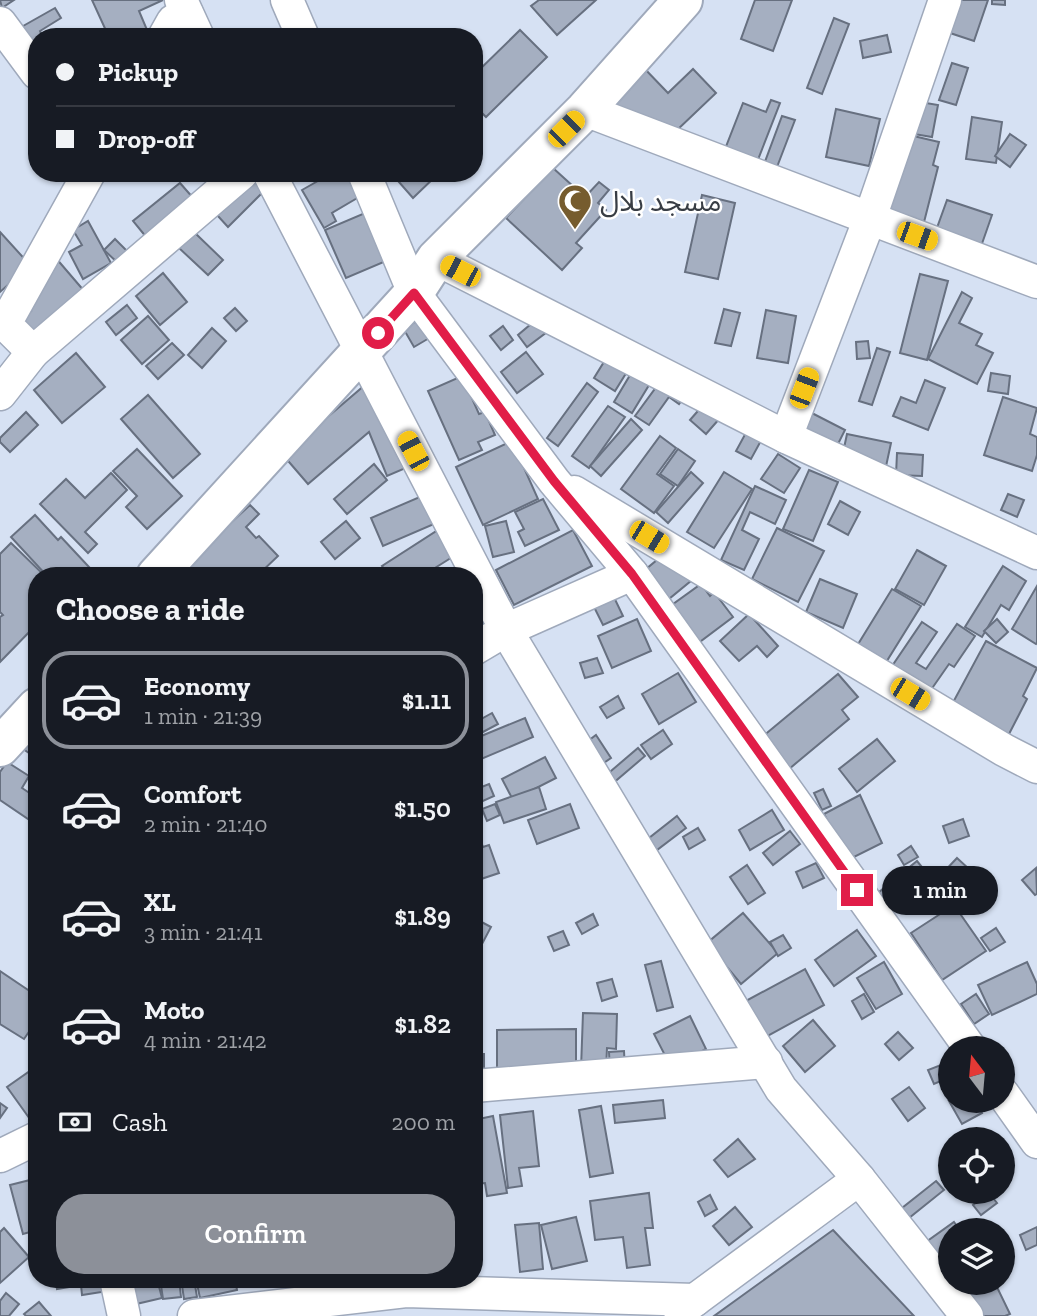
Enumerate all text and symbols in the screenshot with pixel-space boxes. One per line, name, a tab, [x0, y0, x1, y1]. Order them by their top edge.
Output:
text: Pickup	[98, 56, 178, 88]
car	[544, 107, 589, 151]
text: Drop-off	[98, 123, 195, 155]
mosque icon: مسجد بلال	[556, 182, 594, 231]
place label: مسجد بلال	[600, 185, 721, 218]
car	[894, 219, 941, 253]
car	[437, 252, 484, 290]
route start	[362, 317, 394, 349]
car	[787, 365, 822, 411]
car	[394, 428, 433, 474]
car	[626, 517, 673, 557]
text: Choose a ride	[56, 590, 244, 628]
icon: car	[60, 669, 123, 732]
text: Economy	[144, 670, 250, 702]
car	[887, 674, 934, 714]
text: $1.11	[402, 684, 451, 716]
text: 1 min · 21:39	[144, 702, 262, 730]
icon: car	[60, 777, 123, 840]
text: Comfort	[144, 778, 241, 810]
text: $1.50	[394, 792, 451, 824]
text: 2 min · 21:40	[144, 810, 268, 838]
callout: 1 min	[882, 866, 997, 914]
route end	[841, 874, 873, 906]
text: 1 min	[913, 876, 967, 904]
icon: car	[60, 885, 123, 948]
text: XL	[144, 886, 176, 918]
text: $1.89	[394, 900, 451, 932]
text: 3 min · 21:41	[144, 918, 263, 946]
icon: car	[60, 993, 123, 1056]
text: Moto	[144, 994, 204, 1026]
text: $1.82	[395, 1008, 451, 1040]
text: 4 min · 21:42	[144, 1026, 267, 1054]
north arrow	[938, 1036, 1015, 1113]
map controls	[938, 1036, 1015, 1295]
icon: cash	[56, 1103, 94, 1141]
text: Cash	[112, 1106, 167, 1138]
text: 200 m	[392, 1108, 455, 1136]
button: locate	[938, 1127, 1015, 1204]
button: Confirm	[56, 1194, 455, 1274]
button: layers	[938, 1218, 1015, 1295]

